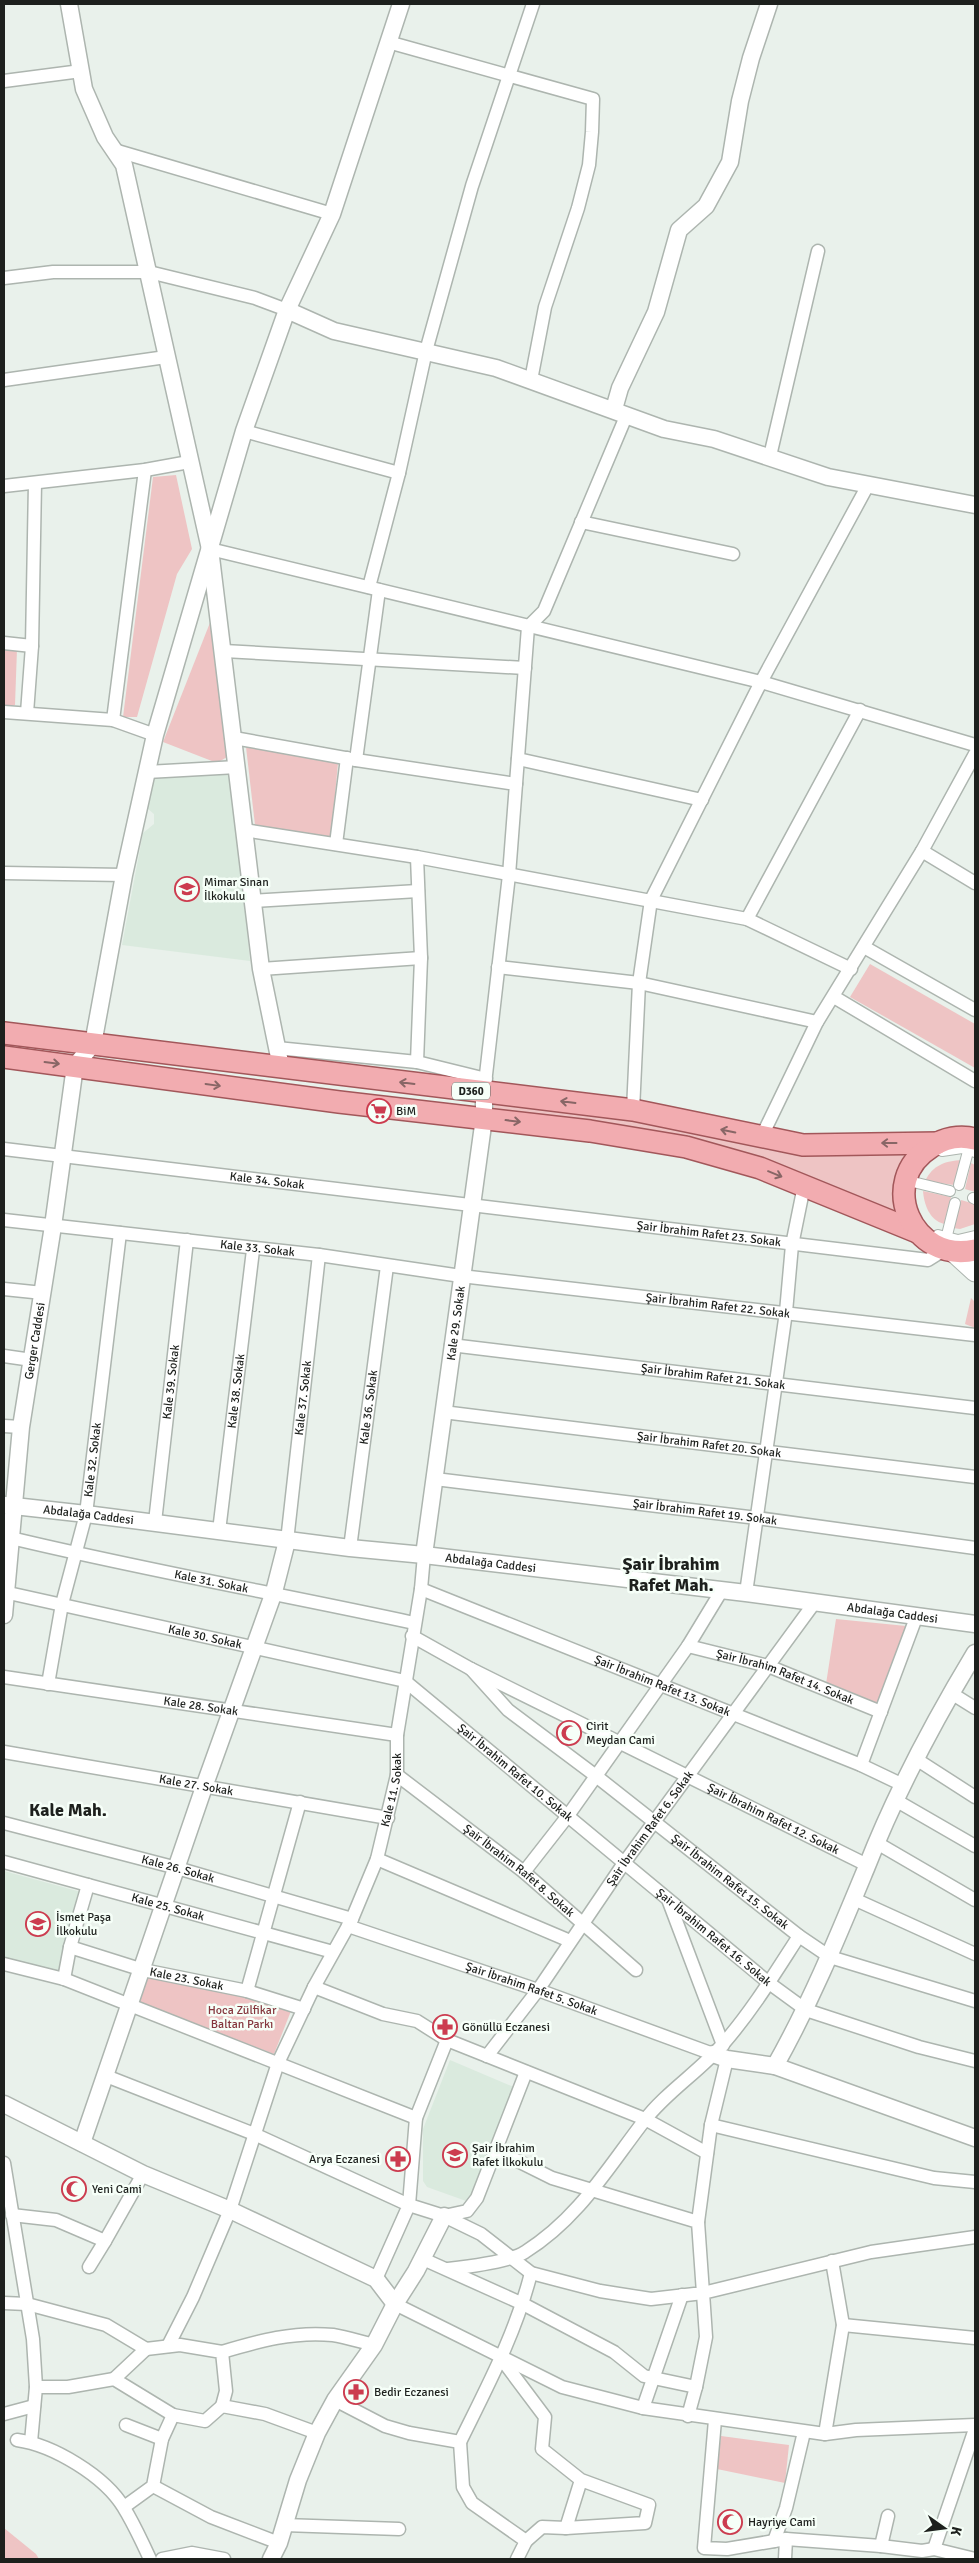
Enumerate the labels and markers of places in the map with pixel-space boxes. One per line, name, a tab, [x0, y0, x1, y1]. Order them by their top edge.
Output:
place label: Mimar Sinan İlkokulu	[204, 875, 269, 904]
school or university icon: Mimar Sinan İlkokulu	[174, 876, 200, 902]
supermarket icon: BiM	[366, 1098, 392, 1124]
place label: BiM	[396, 1104, 416, 1119]
place label: Cirit Meydan Cami	[586, 1719, 655, 1748]
mosque icon: Cirit Meydan Cami	[556, 1720, 582, 1746]
place label: İsmet Paşa İlkokulu	[56, 1910, 111, 1939]
school or university icon: İsmet Paşa İlkokulu	[25, 1911, 51, 1937]
pharmacy icon: Gönüllü Eczanesi	[432, 2014, 458, 2040]
place label: Gönüllü Eczanesi	[462, 2020, 550, 2035]
place label: Şair İbrahim Rafet İlkokulu	[472, 2141, 543, 2170]
school or university icon: Şair İbrahim Rafet İlkokulu	[442, 2142, 468, 2168]
pharmacy icon: Arya Eczanesi	[385, 2146, 411, 2172]
place label: Arya Eczanesi	[309, 2152, 380, 2167]
mosque icon: Yeni Cami	[61, 2176, 87, 2202]
place label: Yeni Cami	[92, 2182, 142, 2197]
pharmacy icon: Bedir Eczanesi	[343, 2379, 369, 2405]
place label: Bedir Eczanesi	[374, 2385, 449, 2400]
mosque icon: Hayriye Cami	[717, 2509, 743, 2535]
place label: Hayriye Cami	[748, 2515, 816, 2530]

